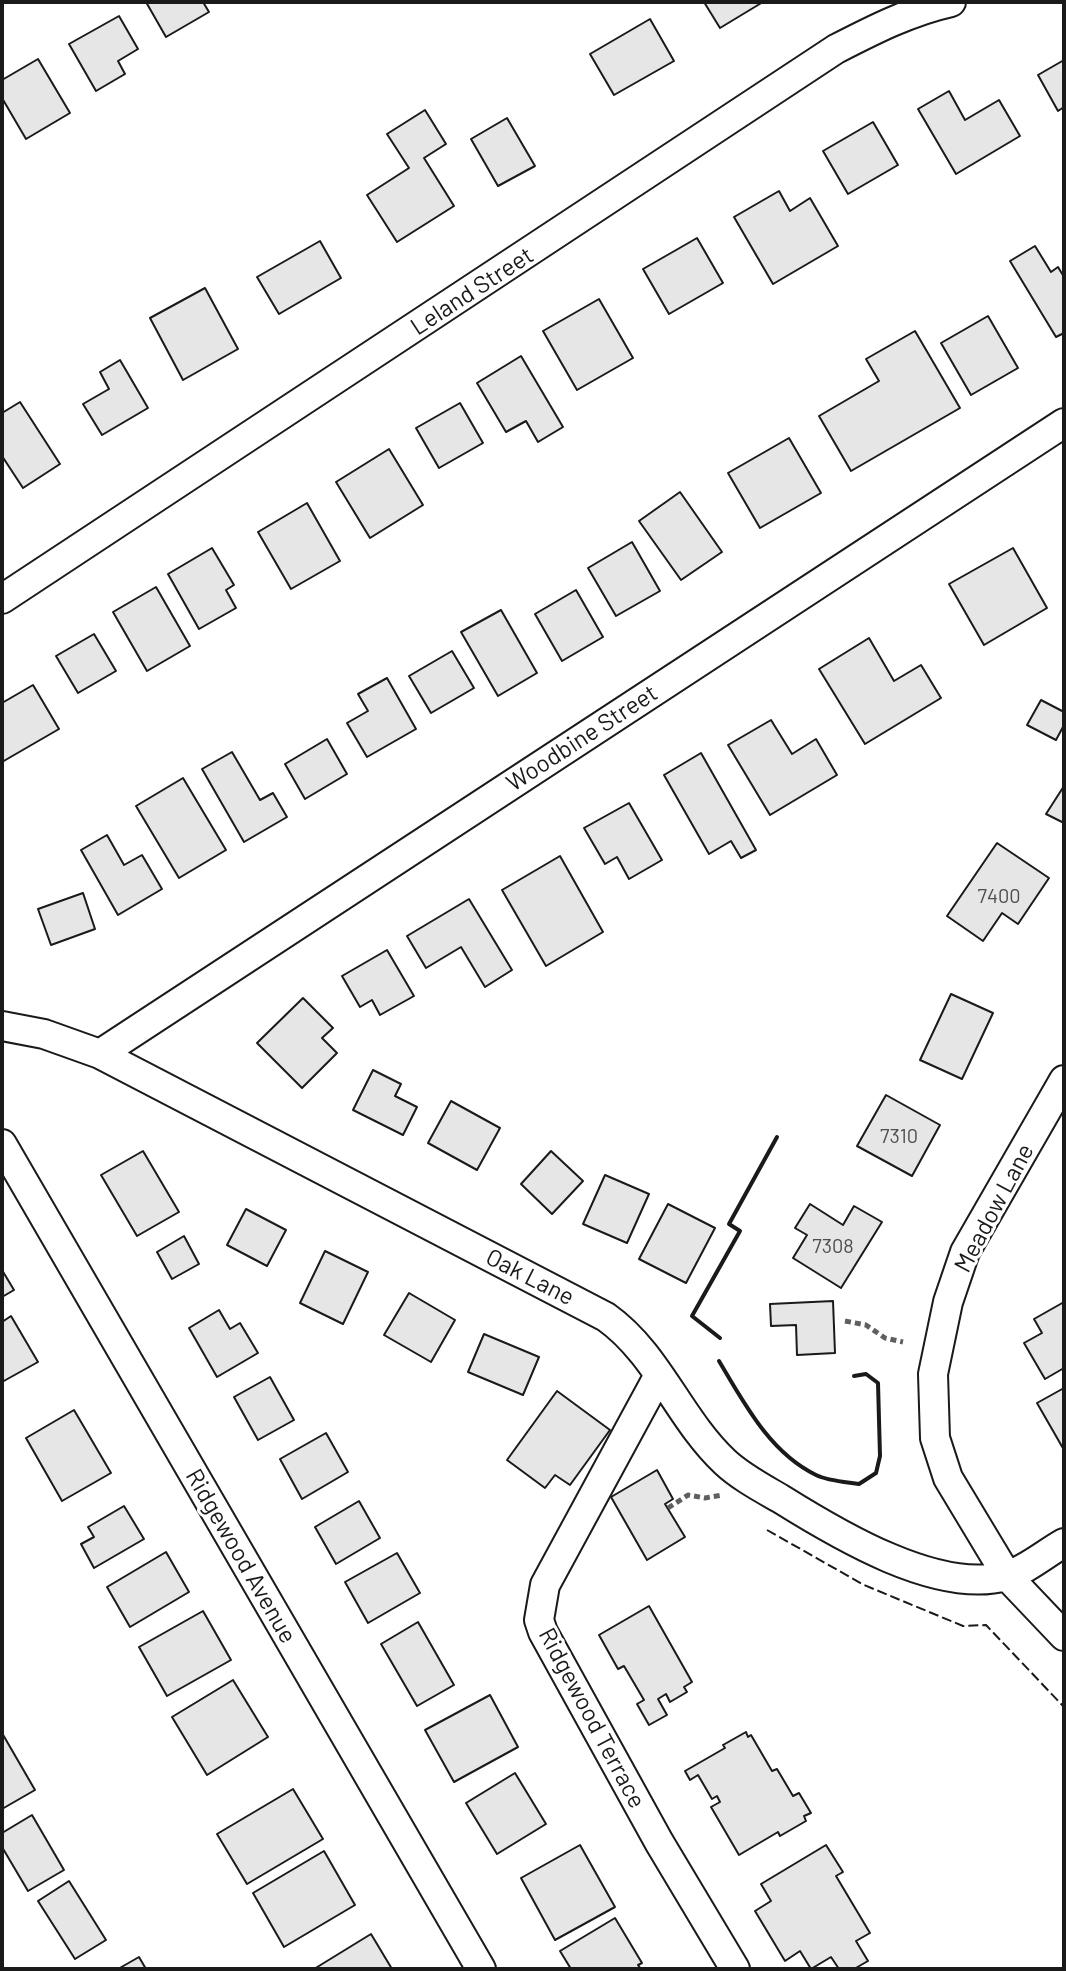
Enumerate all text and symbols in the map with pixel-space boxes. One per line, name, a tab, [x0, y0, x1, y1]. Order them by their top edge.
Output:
street label: Leland Street	[405, 241, 539, 341]
street label: Woodbine Street	[501, 678, 663, 798]
house number: 7400	[977, 884, 1021, 908]
house number: 7310	[880, 1124, 918, 1148]
street label: Meadow Lane	[948, 1139, 1040, 1277]
house number: 7308	[812, 1234, 854, 1258]
street label: Oak Lane	[481, 1243, 579, 1311]
street label: Ridgewood Avenue	[179, 1464, 303, 1648]
street label: Ridgewood Terrace	[532, 1623, 652, 1813]

